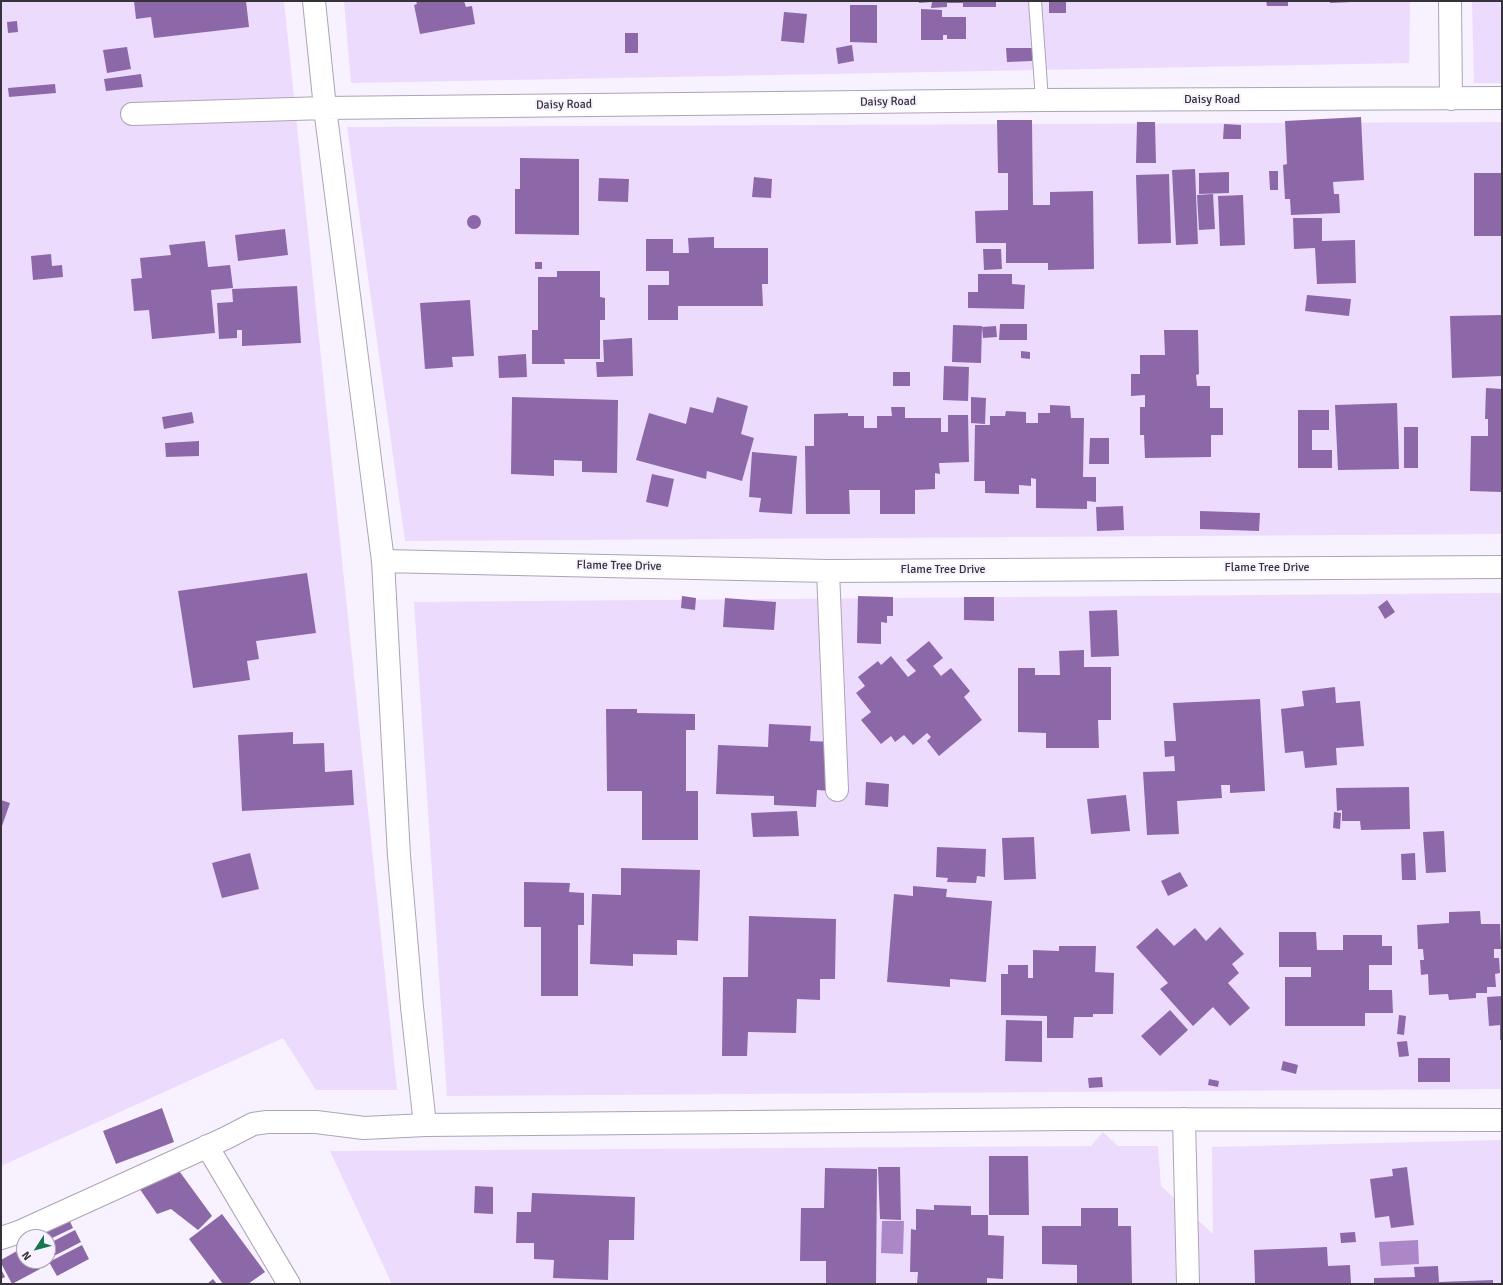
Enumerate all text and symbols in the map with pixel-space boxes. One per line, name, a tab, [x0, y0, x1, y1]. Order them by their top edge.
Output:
street label: Daisy Road	[1184, 93, 1240, 107]
street label: Daisy Road	[860, 94, 916, 110]
street label: Daisy Road	[536, 97, 592, 113]
street label: Flame Tree Drive	[576, 558, 662, 574]
street label: Flame Tree Drive	[1224, 561, 1310, 575]
street label: Flame Tree Drive	[900, 563, 986, 577]
north arrow	[16, 1229, 56, 1269]
text: N	[19, 1249, 34, 1263]

